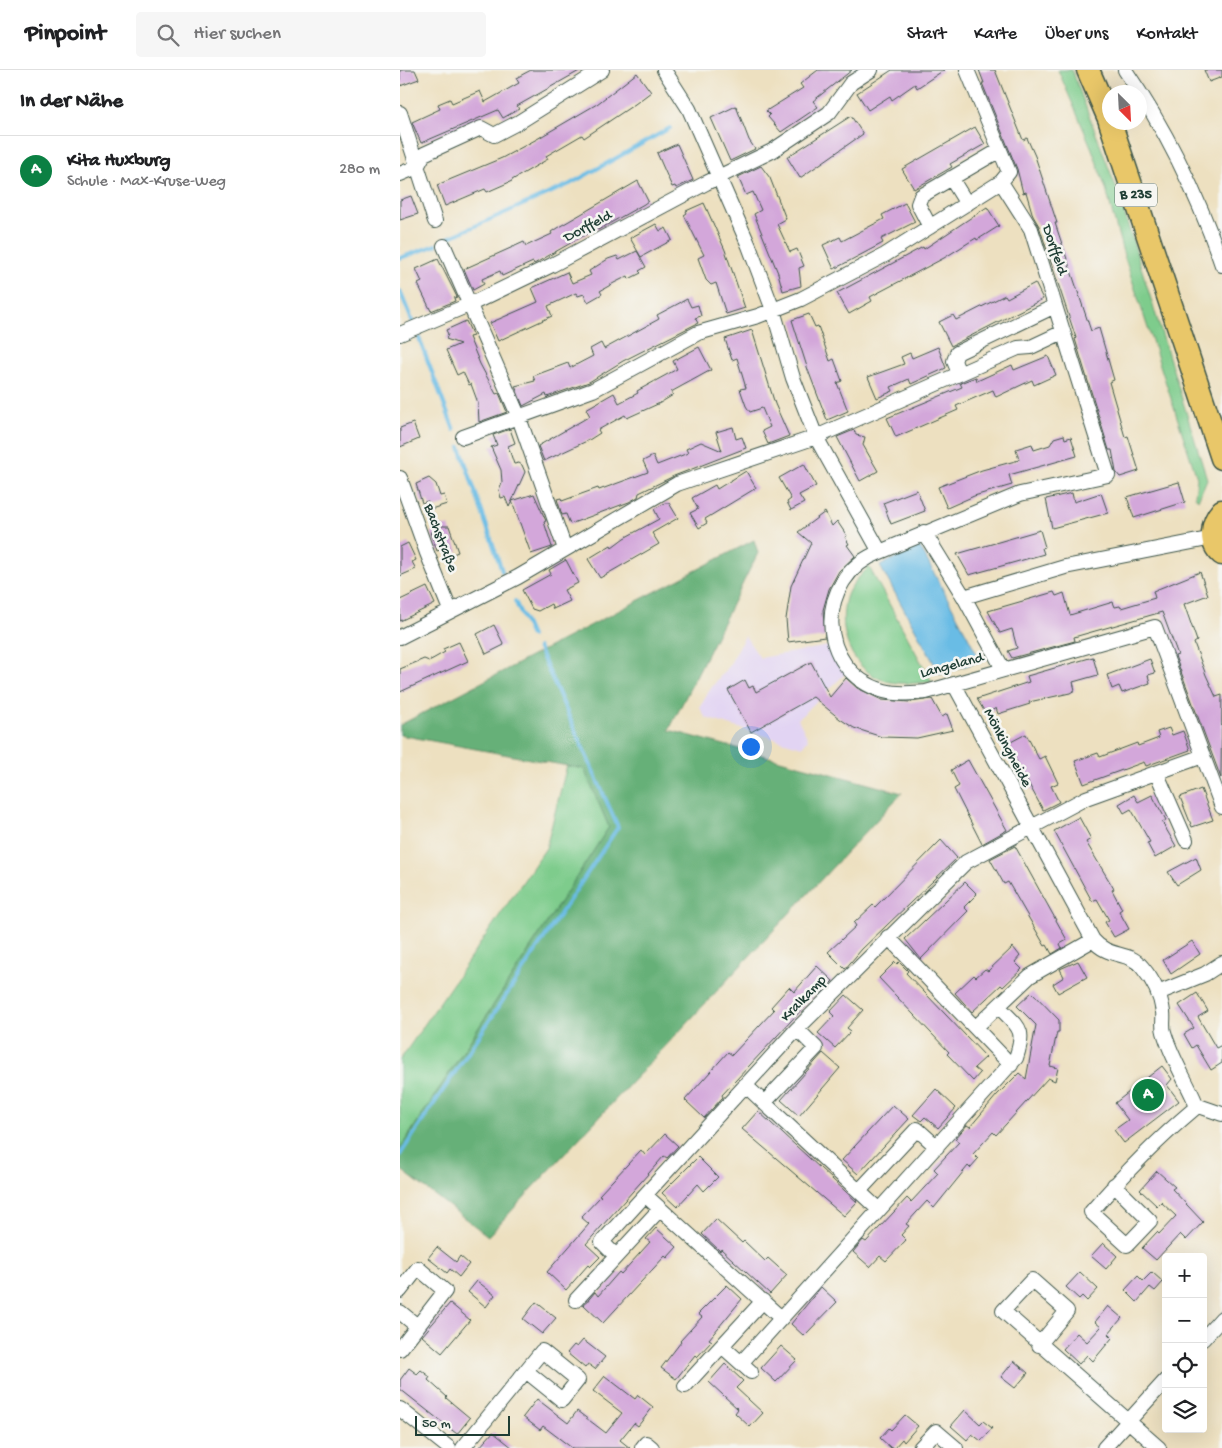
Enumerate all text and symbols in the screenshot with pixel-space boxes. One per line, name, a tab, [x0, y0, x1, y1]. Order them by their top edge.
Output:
search box	[136, 12, 486, 57]
text: Pinpoint	[25, 20, 106, 49]
icon: search	[154, 21, 182, 49]
text: Hier suchen	[194, 23, 281, 46]
text: Start	[907, 24, 946, 45]
text: Karte	[974, 24, 1017, 45]
text: Über uns	[1045, 24, 1108, 45]
text: Kontakt	[1136, 24, 1197, 45]
north arrow	[1102, 85, 1147, 130]
text: In der Nähe	[20, 90, 123, 115]
text: Kita Huxburg	[67, 150, 171, 173]
text: A	[31, 161, 41, 180]
text: 280 m	[339, 161, 380, 180]
text: Schule · Max-Kruse-Weg	[67, 173, 226, 192]
road number: B 235	[1115, 184, 1157, 206]
street label: Dorffeld	[560, 206, 616, 248]
street label: Dorffeld	[1037, 222, 1071, 279]
street label: Bachstraße	[418, 501, 461, 575]
street label: Langeland	[918, 649, 987, 683]
street label: Mönkingheide	[979, 706, 1035, 791]
your location	[738, 734, 764, 760]
street label: Kralkamp	[777, 971, 831, 1026]
pin: A	[1132, 1076, 1164, 1114]
map controls	[1162, 1253, 1207, 1433]
button: +	[1162, 1253, 1207, 1298]
button: −	[1162, 1298, 1207, 1343]
button: locate	[1162, 1343, 1207, 1388]
button: layers	[1162, 1388, 1207, 1433]
scale bar	[415, 1413, 510, 1436]
text: 50 m	[422, 1416, 451, 1433]

